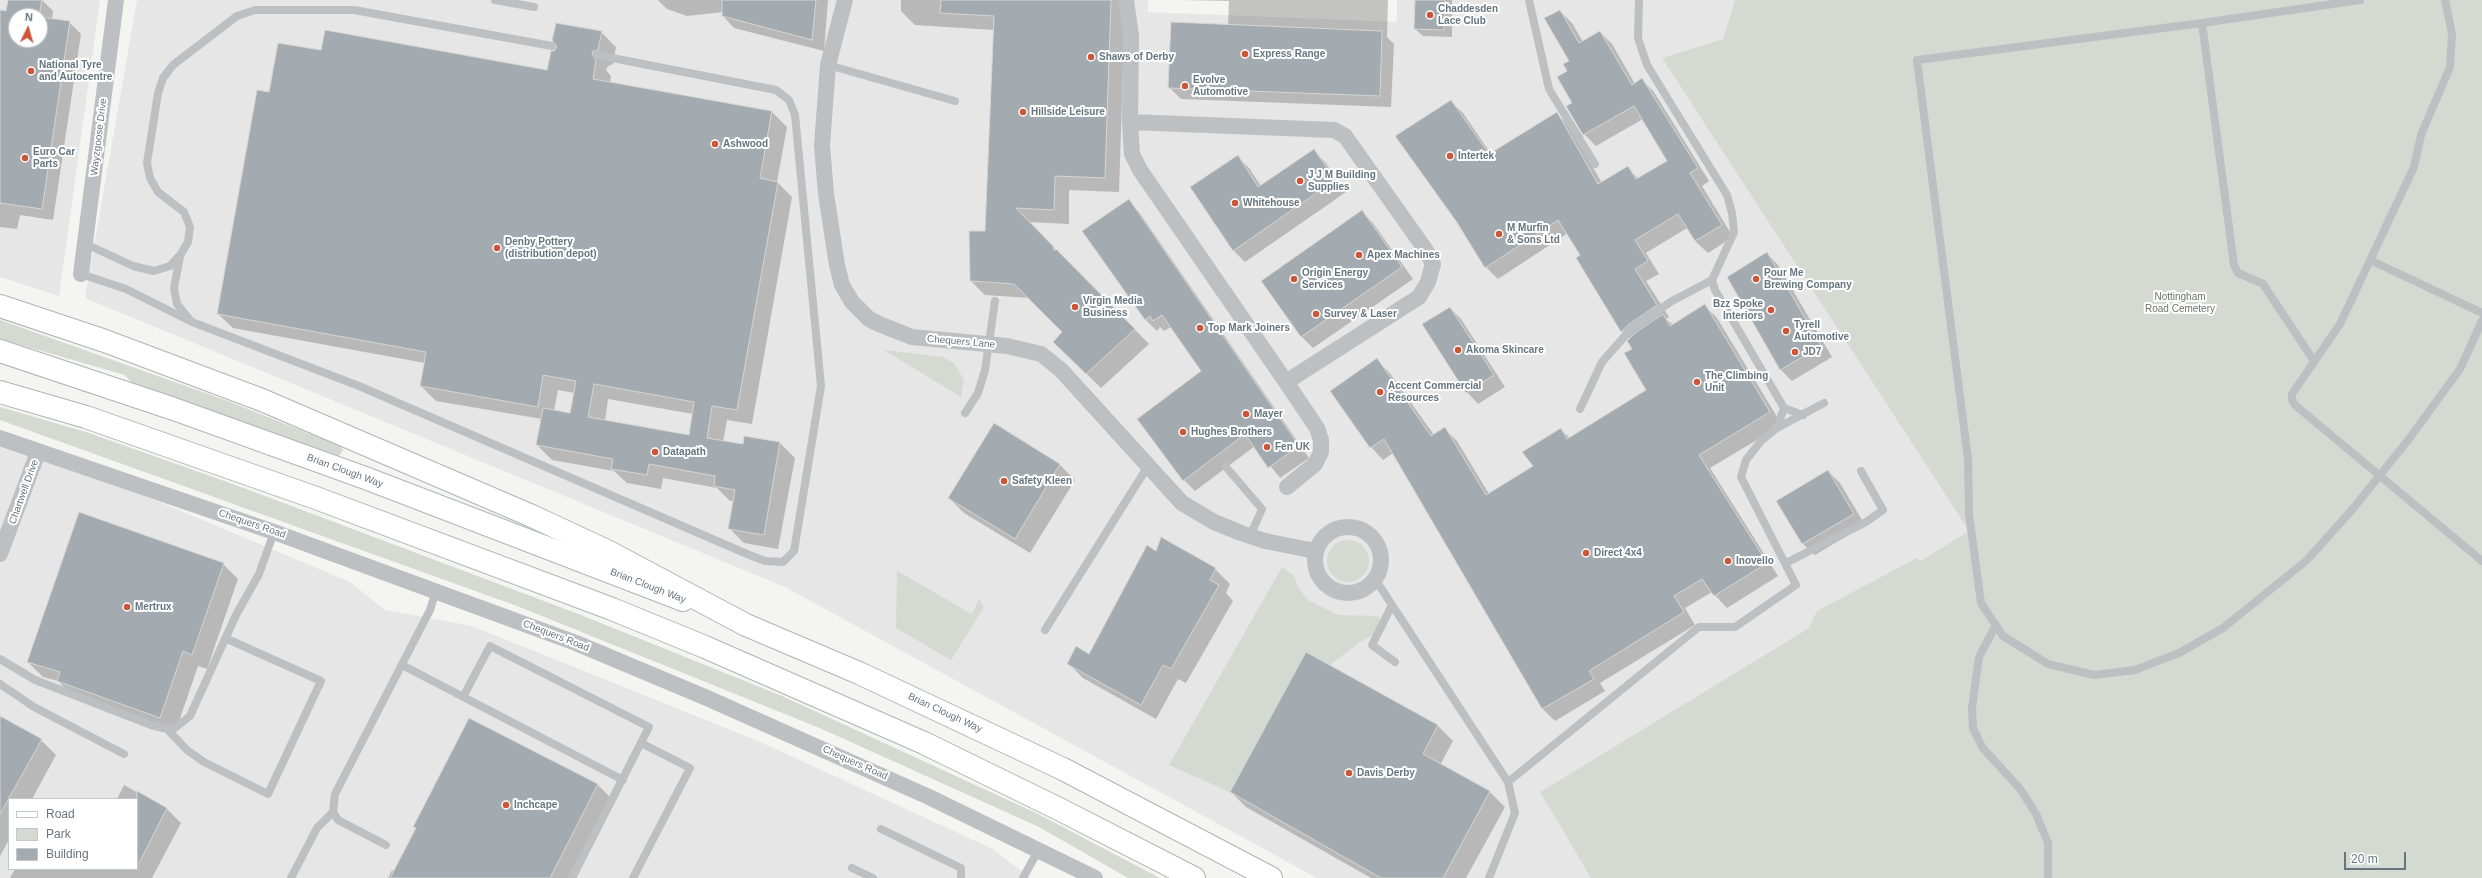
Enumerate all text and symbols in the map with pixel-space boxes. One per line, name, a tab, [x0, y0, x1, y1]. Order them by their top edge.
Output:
place label: Chaddesden Lace Club	[1438, 3, 1498, 26]
north arrow	[8, 8, 48, 48]
marker: Chaddesden Lace Club	[1425, 10, 1435, 20]
text: N	[24, 11, 33, 23]
place label: Express Range	[1253, 48, 1325, 60]
marker: Express Range	[1240, 49, 1250, 59]
place label: Shaws of Derby	[1099, 51, 1174, 63]
marker: Shaws of Derby	[1086, 52, 1096, 62]
place label: National Tyre and Autocentre	[39, 59, 112, 82]
marker: National Tyre and Autocentre	[26, 66, 36, 76]
place label: Evolve Automotive	[1193, 74, 1248, 98]
marker: Evolve Automotive	[1180, 81, 1190, 91]
street label: Wayzgoose Drive	[88, 98, 110, 176]
place label: Hillside Leisure	[1031, 106, 1105, 118]
marker: Hillside Leisure	[1018, 107, 1028, 117]
place label: Ashwood	[723, 138, 768, 150]
marker: Ashwood	[710, 139, 720, 149]
place label: Euro Car Parts	[33, 146, 75, 170]
place label: Intertek	[1458, 150, 1494, 162]
marker: Intertek	[1445, 151, 1455, 161]
marker: Euro Car Parts	[20, 153, 30, 163]
place label: J J M Building Supplies	[1308, 169, 1376, 192]
marker: J J M Building Supplies	[1295, 176, 1305, 186]
place label: Whitehouse	[1243, 197, 1300, 209]
marker: Whitehouse	[1230, 198, 1240, 208]
place label: M Murfin & Sons Ltd	[1507, 222, 1560, 246]
marker: M Murfin & Sons Ltd	[1494, 229, 1504, 239]
place label: Denby Pottery (distribution depot)	[505, 236, 597, 260]
marker: Denby Pottery (distribution depot)	[492, 243, 502, 253]
place label: Apex Machines	[1367, 249, 1440, 261]
marker: Apex Machines	[1354, 250, 1364, 260]
place label: Origin Energy Services	[1302, 267, 1368, 290]
place label: Pour Me Brewing Company	[1764, 267, 1852, 290]
marker: Origin Energy Services	[1289, 274, 1299, 284]
marker: Pour Me Brewing Company	[1751, 274, 1761, 284]
park label: Nottingham Road Cemetery	[2145, 291, 2215, 314]
place label: Virgin Media Business	[1083, 295, 1142, 318]
place label: Bzz Spoke Interiors	[1713, 298, 1763, 322]
marker: Virgin Media Business	[1070, 302, 1080, 312]
marker: Bzz Spoke Interiors	[1766, 305, 1776, 315]
place label: Survey & Laser	[1324, 308, 1397, 320]
marker: Survey & Laser	[1311, 309, 1321, 319]
place label: Tyrell Automotive	[1794, 319, 1849, 342]
place label: Top Mark Joiners	[1208, 322, 1290, 334]
marker: Top Mark Joiners	[1195, 323, 1205, 333]
marker: Tyrell Automotive	[1781, 326, 1791, 336]
street label: Chequers Lane	[926, 333, 996, 351]
place label: Akoma Skincare	[1466, 344, 1544, 356]
marker: Akoma Skincare	[1453, 345, 1463, 355]
place label: JD7	[1803, 346, 1821, 358]
marker: JD7	[1790, 347, 1800, 357]
place label: The Climbing Unit	[1705, 370, 1768, 394]
marker: The Climbing Unit	[1692, 377, 1702, 387]
place label: Accent Commercial Resources	[1388, 380, 1481, 404]
marker: Accent Commercial Resources	[1375, 387, 1385, 397]
place label: Mayer	[1254, 408, 1283, 420]
marker: Mayer	[1241, 409, 1251, 419]
place label: Hughes Brothers	[1191, 426, 1272, 438]
marker: Hughes Brothers	[1178, 427, 1188, 437]
place label: Fen UK	[1275, 441, 1310, 453]
marker: Fen UK	[1262, 442, 1272, 452]
place label: Datapath	[663, 446, 706, 458]
marker: Datapath	[650, 447, 660, 457]
street label: Brian Clough Way	[305, 452, 385, 490]
street label: Chartwell Drive	[7, 458, 41, 526]
place label: Safety Kleen	[1012, 475, 1072, 487]
marker: Safety Kleen	[999, 476, 1009, 486]
street label: Chequers Road	[217, 507, 287, 541]
place label: Direct 4x4	[1594, 547, 1642, 559]
marker: Direct 4x4	[1581, 548, 1591, 558]
place label: Inovello	[1736, 555, 1774, 567]
marker: Inovello	[1723, 556, 1733, 566]
street label: Brian Clough Way	[608, 566, 688, 606]
place label: Mertrux	[135, 601, 172, 613]
marker: Mertrux	[122, 602, 132, 612]
street label: Chequers Road	[521, 618, 591, 654]
street label: Brian Clough Way	[906, 691, 984, 735]
street label: Chequers Road	[821, 743, 889, 783]
place label: Davis Derby	[1357, 767, 1415, 779]
marker: Davis Derby	[1344, 768, 1354, 778]
legend	[8, 798, 138, 870]
place label: Inchcape	[514, 799, 557, 811]
marker: Inchcape	[501, 800, 511, 810]
text: Road	[46, 807, 75, 821]
text: Park	[46, 827, 71, 841]
scale bar	[2346, 844, 2408, 870]
text: Building	[46, 847, 89, 861]
text: 20 m	[2351, 852, 2378, 866]

